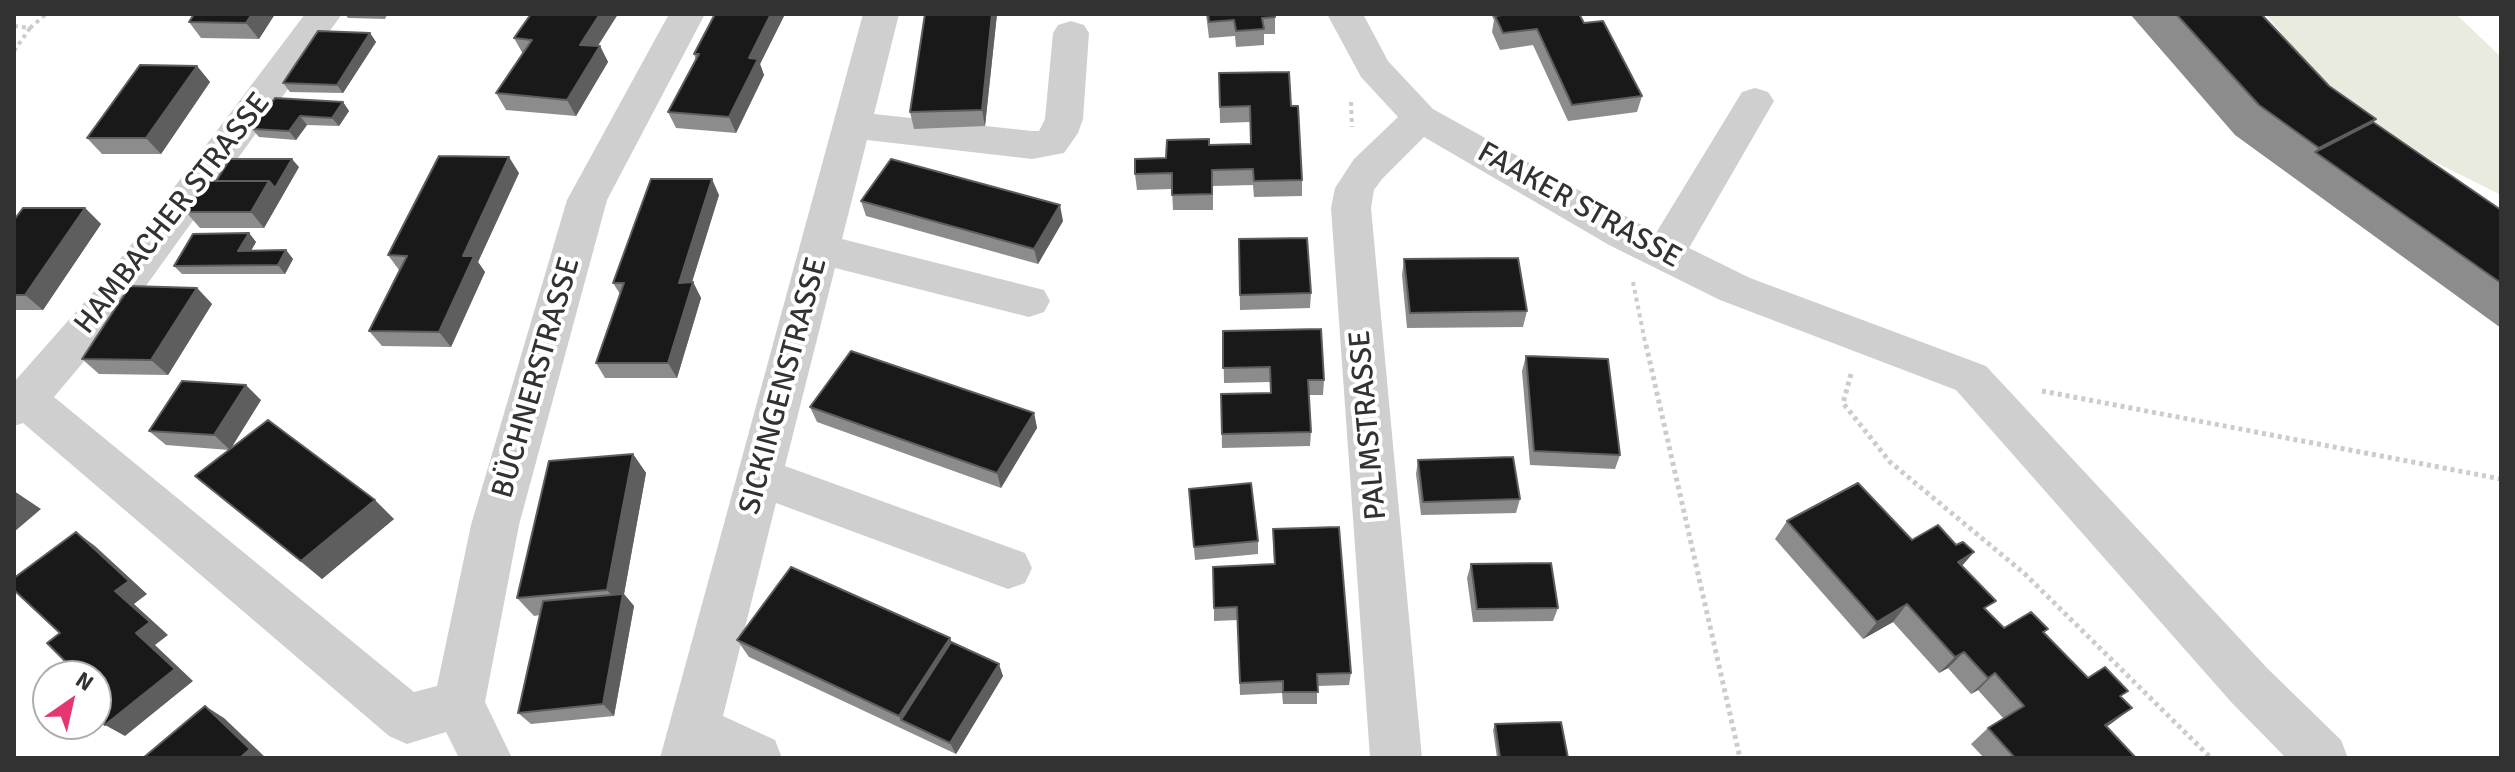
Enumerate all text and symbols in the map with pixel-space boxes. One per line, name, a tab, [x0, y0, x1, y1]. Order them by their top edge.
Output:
street label: HAMBACHER STRASSE	[68, 86, 278, 342]
street label: FAAKER STRASSE	[1471, 135, 1687, 277]
street label: BÜCHNERSTRASSE	[485, 253, 589, 503]
street label: SICKINGENSTRASSE	[732, 254, 836, 518]
street label: PALMSTRASSE	[1343, 329, 1395, 521]
north arrow	[32, 660, 112, 740]
text: N	[71, 666, 98, 697]

